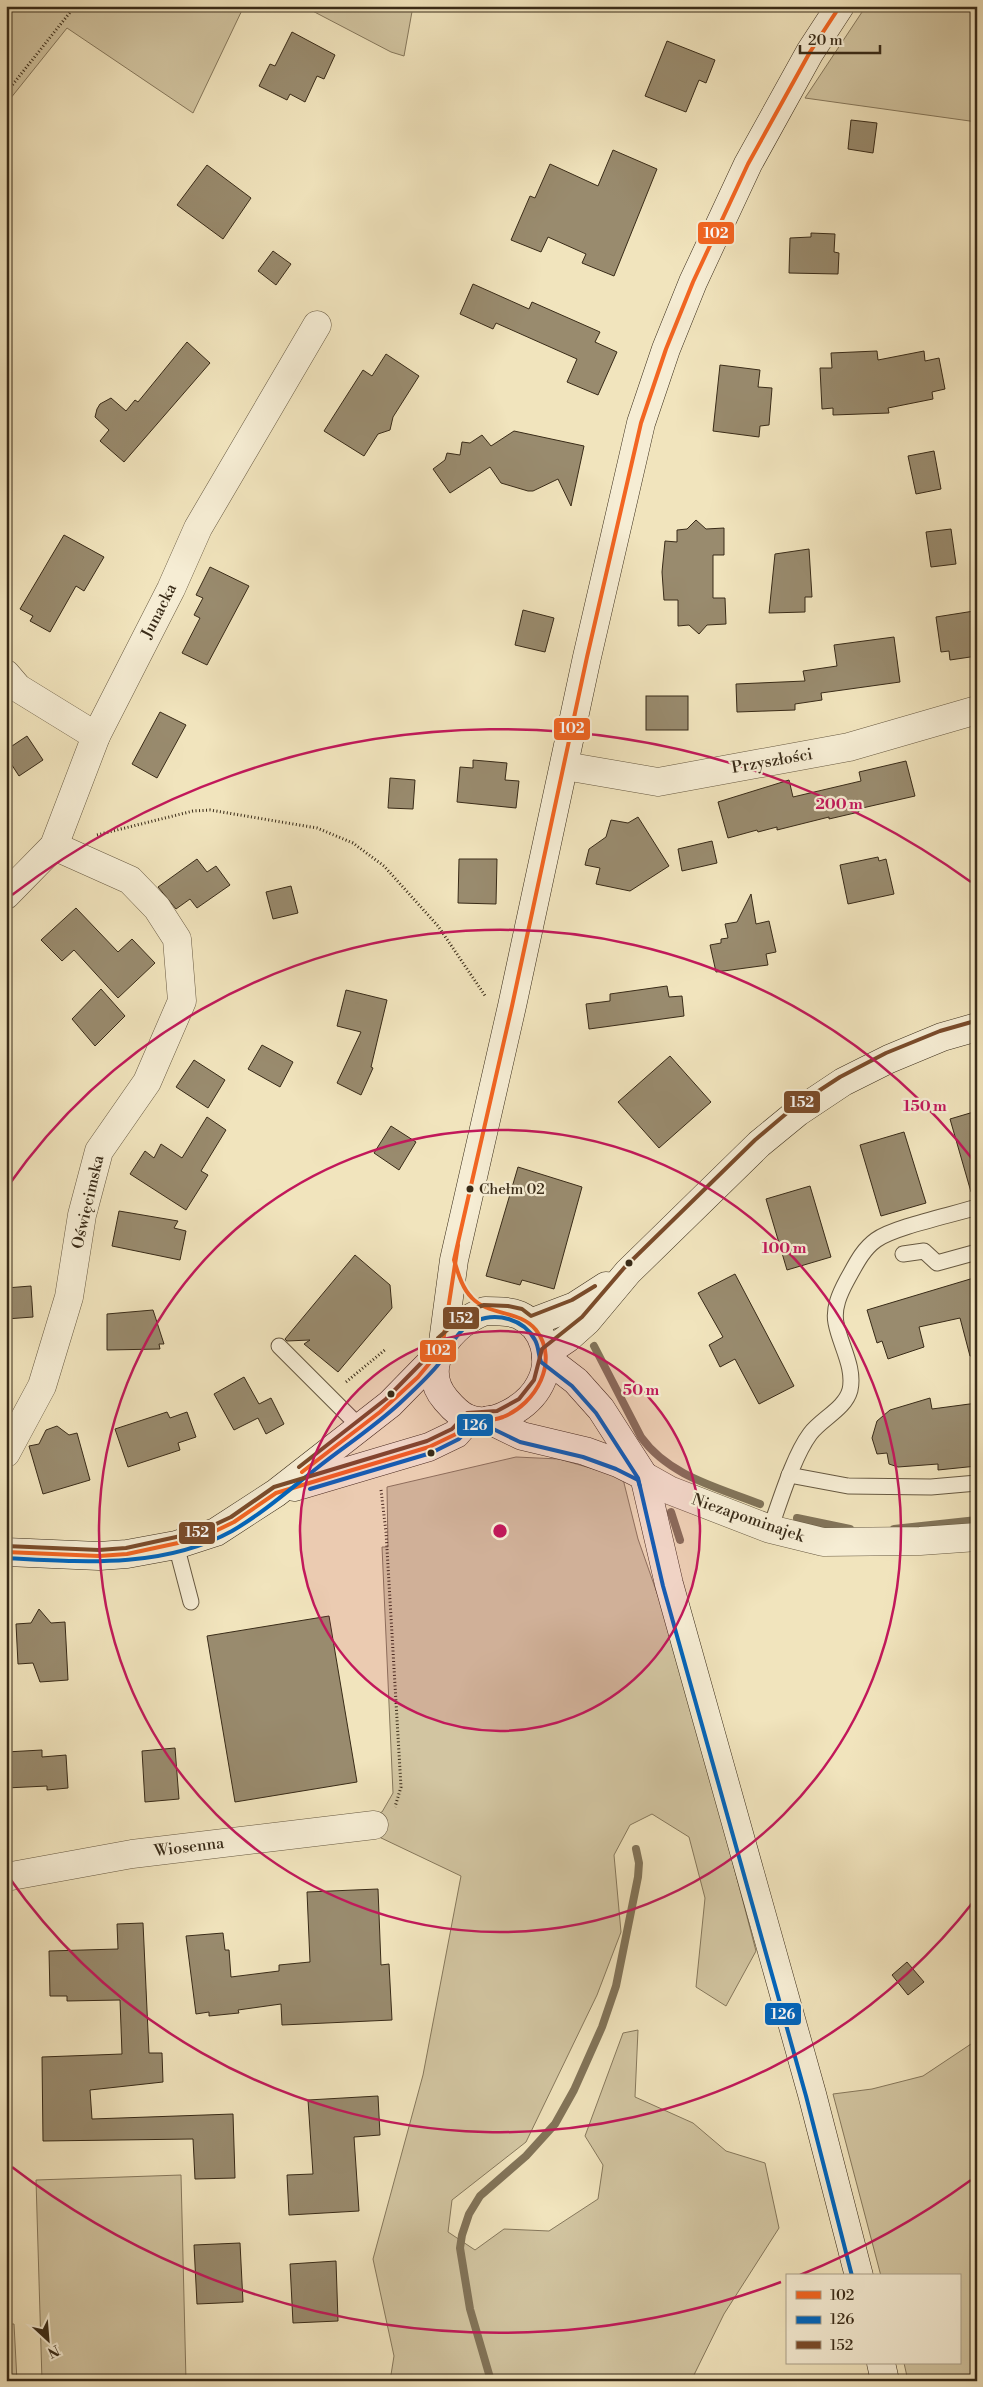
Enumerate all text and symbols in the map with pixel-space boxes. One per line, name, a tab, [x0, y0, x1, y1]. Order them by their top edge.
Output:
scale bar	[800, 22, 880, 54]
text: 20 m	[808, 31, 843, 50]
line badge: 102	[697, 221, 735, 245]
text: 102	[703, 225, 729, 243]
street label: Junacka	[136, 580, 182, 643]
line badge: 102	[553, 717, 591, 741]
text: 102	[559, 720, 585, 738]
street label: Przyszłości	[730, 744, 814, 778]
text: 200 m	[815, 795, 863, 814]
line badge: 152	[783, 1090, 821, 1114]
text: 152	[790, 1094, 814, 1112]
text: 150 m	[903, 1097, 947, 1116]
street label: Oświęcimska	[68, 1152, 109, 1251]
place label: Chełm 02	[479, 1180, 545, 1199]
marker: Chełm 02	[465, 1184, 475, 1194]
text: 100 m	[762, 1239, 807, 1258]
unlabelled marker	[624, 1258, 634, 1268]
line badge: 152	[442, 1306, 480, 1330]
text: 152	[449, 1310, 473, 1328]
line badge: 102	[419, 1339, 457, 1363]
text: 102	[425, 1342, 451, 1360]
text: 50 m	[623, 1381, 659, 1400]
unlabelled marker	[386, 1389, 396, 1399]
line badge: 126	[456, 1413, 494, 1437]
text: 126	[463, 1417, 487, 1435]
unlabelled marker	[426, 1448, 436, 1458]
street label: Niezapominajek	[689, 1489, 808, 1547]
line badge: 152	[178, 1521, 216, 1545]
centre of rings	[491, 1522, 509, 1540]
text: 152	[185, 1524, 209, 1542]
street label: Wiosenna	[152, 1833, 226, 1861]
line badge: 126	[764, 2002, 802, 2026]
text: 126	[771, 2006, 795, 2024]
legend	[786, 2274, 960, 2364]
text: 102	[830, 2286, 854, 2305]
text: 126	[830, 2310, 854, 2329]
north arrow	[22, 2314, 72, 2364]
text: 152	[830, 2336, 853, 2355]
text: N	[44, 2340, 62, 2361]

